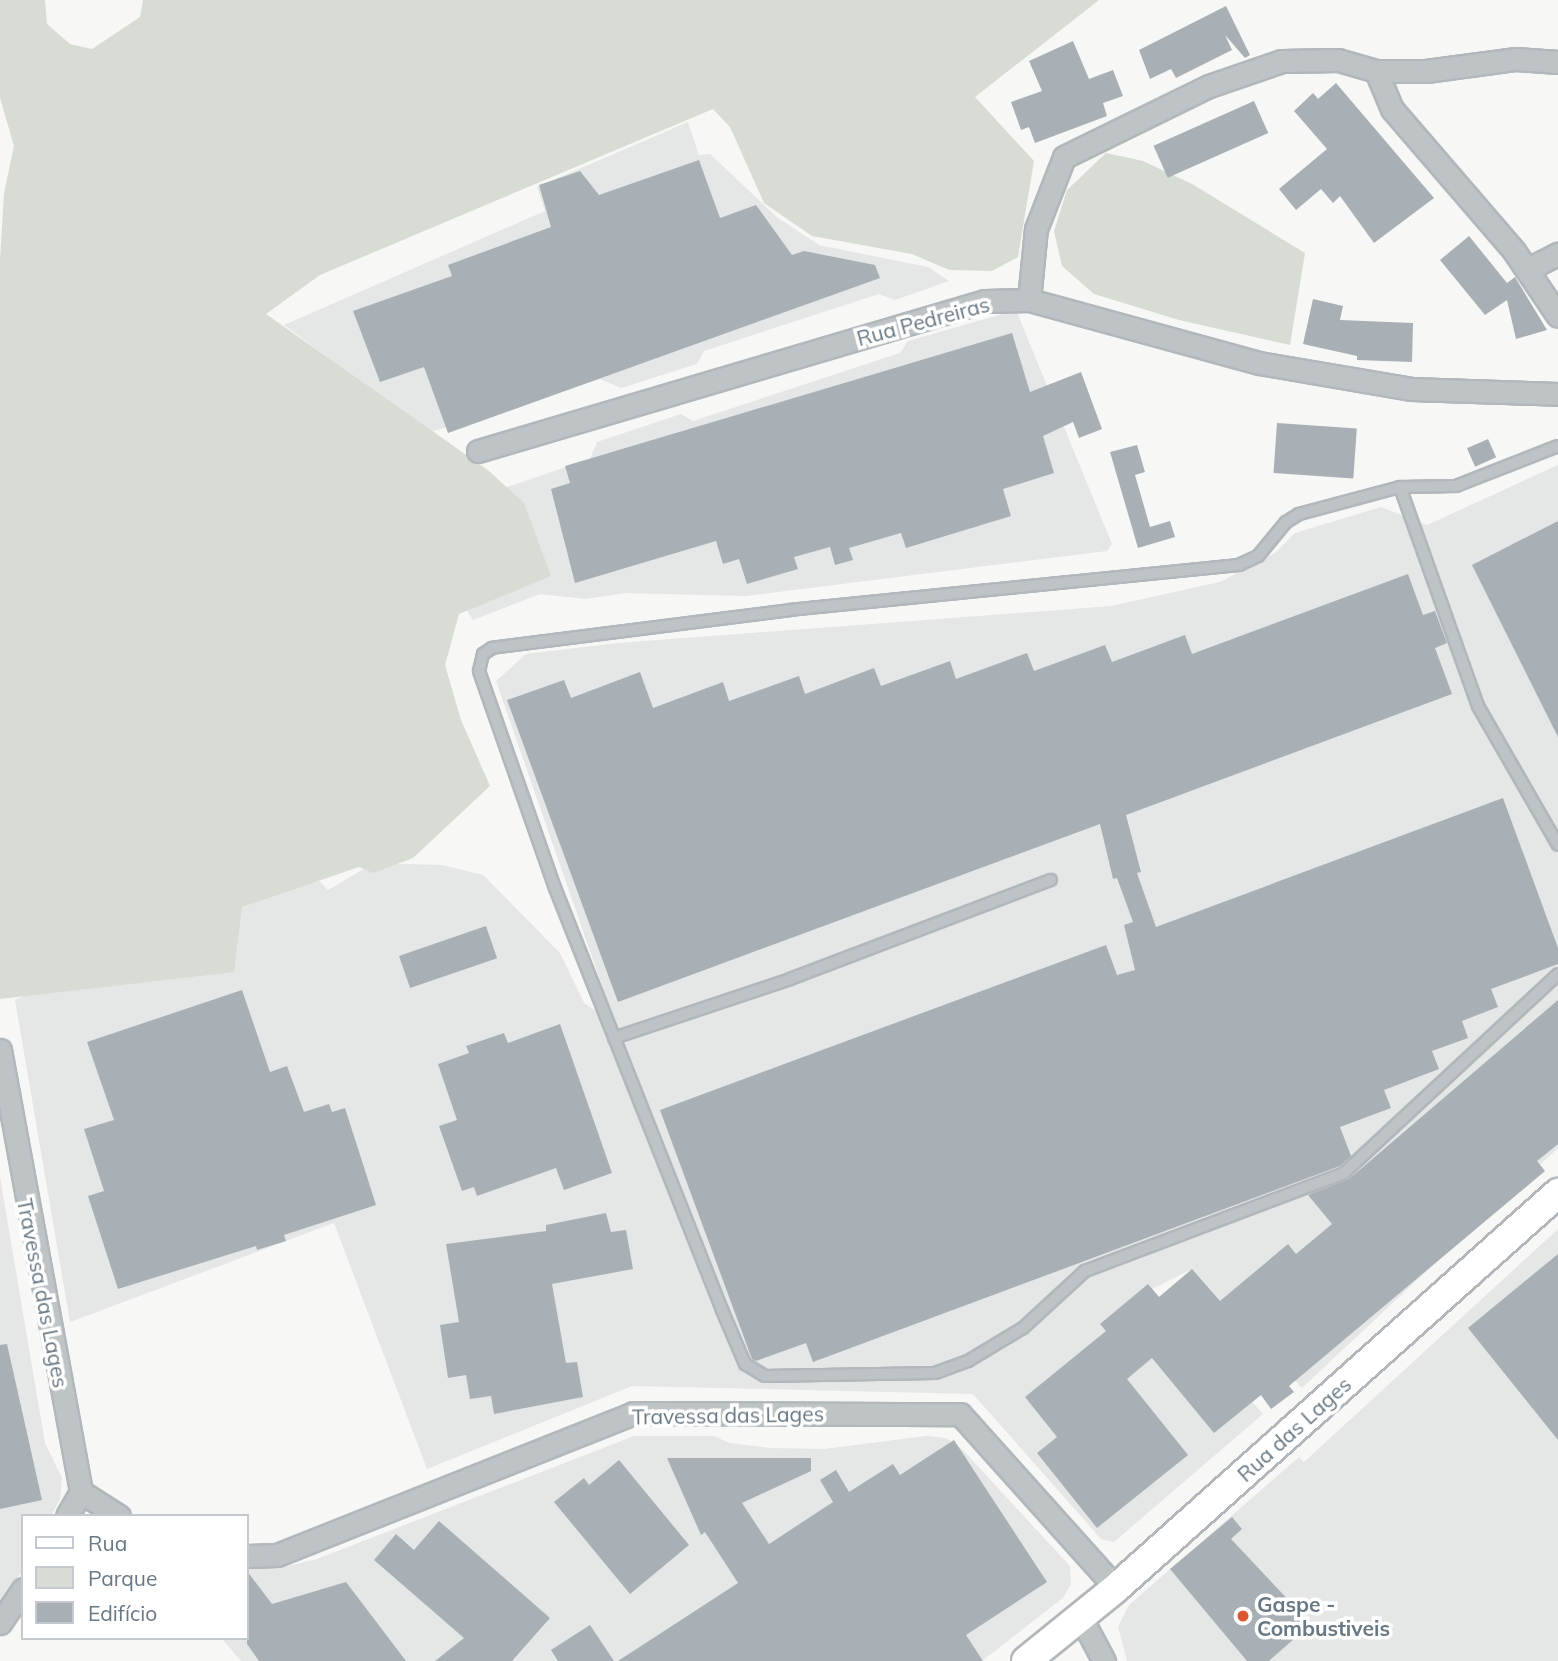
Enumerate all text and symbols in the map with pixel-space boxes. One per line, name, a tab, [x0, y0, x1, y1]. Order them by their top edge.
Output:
street label: Rua Pedreiras	[854, 291, 992, 351]
street label: Travessa das Lages	[12, 1196, 74, 1390]
street label: Rua das Lages	[1232, 1371, 1356, 1487]
street label: Travessa das Lages	[632, 1401, 824, 1429]
legend	[21, 1514, 248, 1640]
text: Rua	[88, 1530, 127, 1556]
text: Parque	[88, 1565, 157, 1591]
place label: Gaspe - Combustiveis	[1257, 1591, 1390, 1641]
text: Edifício	[88, 1600, 157, 1626]
marker: Gaspe - Combustiveis	[1235, 1608, 1251, 1624]

